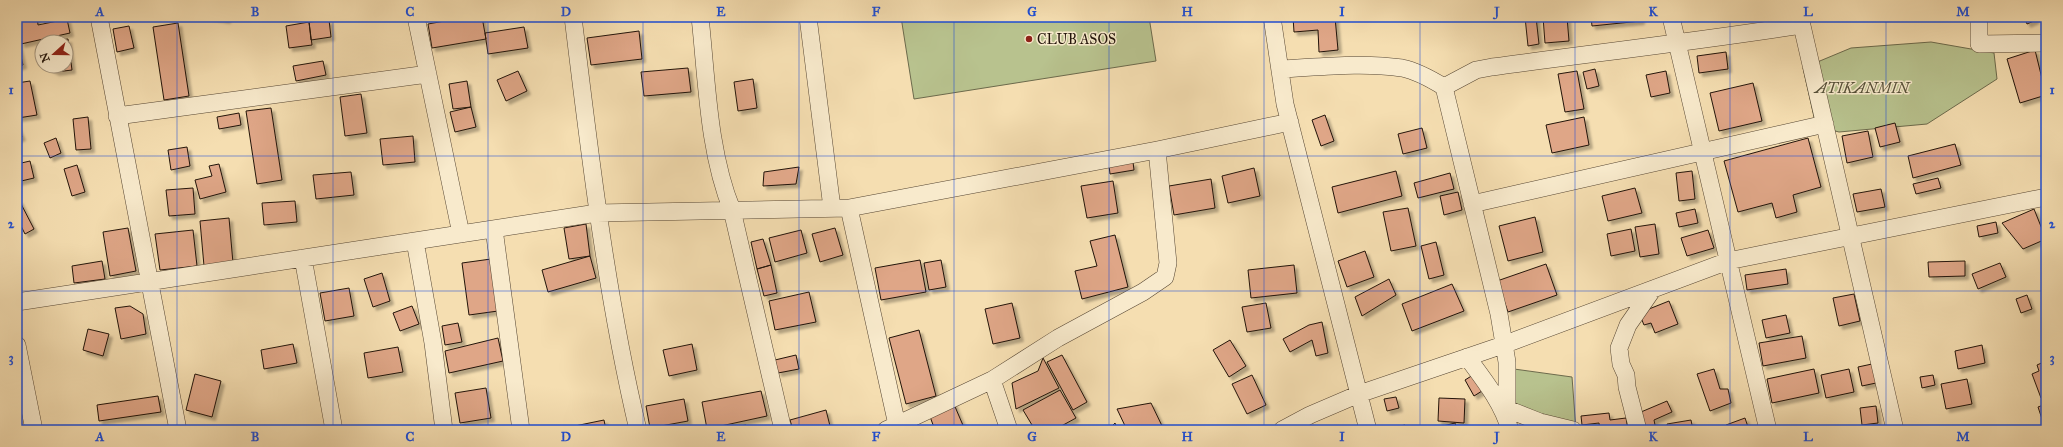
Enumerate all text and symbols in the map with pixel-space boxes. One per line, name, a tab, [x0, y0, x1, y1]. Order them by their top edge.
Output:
text: A	[95, 4, 105, 20]
text: B	[251, 4, 260, 20]
text: C	[406, 4, 415, 20]
text: D	[561, 4, 571, 20]
text: E	[716, 4, 726, 20]
text: F	[872, 4, 881, 20]
text: G	[1027, 4, 1037, 20]
text: H	[1181, 4, 1193, 20]
text: I	[1339, 4, 1345, 20]
text: J	[1492, 4, 1500, 20]
text: K	[1648, 4, 1658, 20]
text: L	[1803, 4, 1813, 20]
text: M	[1956, 4, 1970, 20]
place label: CLUB ASOS	[1037, 31, 1116, 48]
north arrow	[34, 34, 74, 74]
marker: CLUB ASOS	[1024, 34, 1034, 44]
text: N	[37, 50, 53, 64]
park label: ATIKANMIN	[1813, 80, 1911, 97]
text: 1	[8, 82, 14, 98]
text: 1	[2049, 82, 2055, 98]
text: 2	[8, 216, 15, 232]
text: 2	[2049, 216, 2056, 232]
text: 3	[8, 350, 14, 366]
text: 3	[2049, 350, 2055, 366]
text: A	[95, 429, 105, 445]
text: B	[251, 429, 260, 445]
text: C	[406, 429, 415, 445]
text: D	[561, 429, 571, 445]
text: E	[716, 429, 726, 445]
text: F	[872, 429, 881, 445]
text: G	[1027, 429, 1037, 445]
text: H	[1181, 429, 1193, 445]
text: I	[1339, 429, 1345, 445]
text: J	[1492, 429, 1500, 445]
text: K	[1648, 429, 1658, 445]
text: L	[1803, 429, 1813, 445]
text: M	[1956, 429, 1970, 445]

